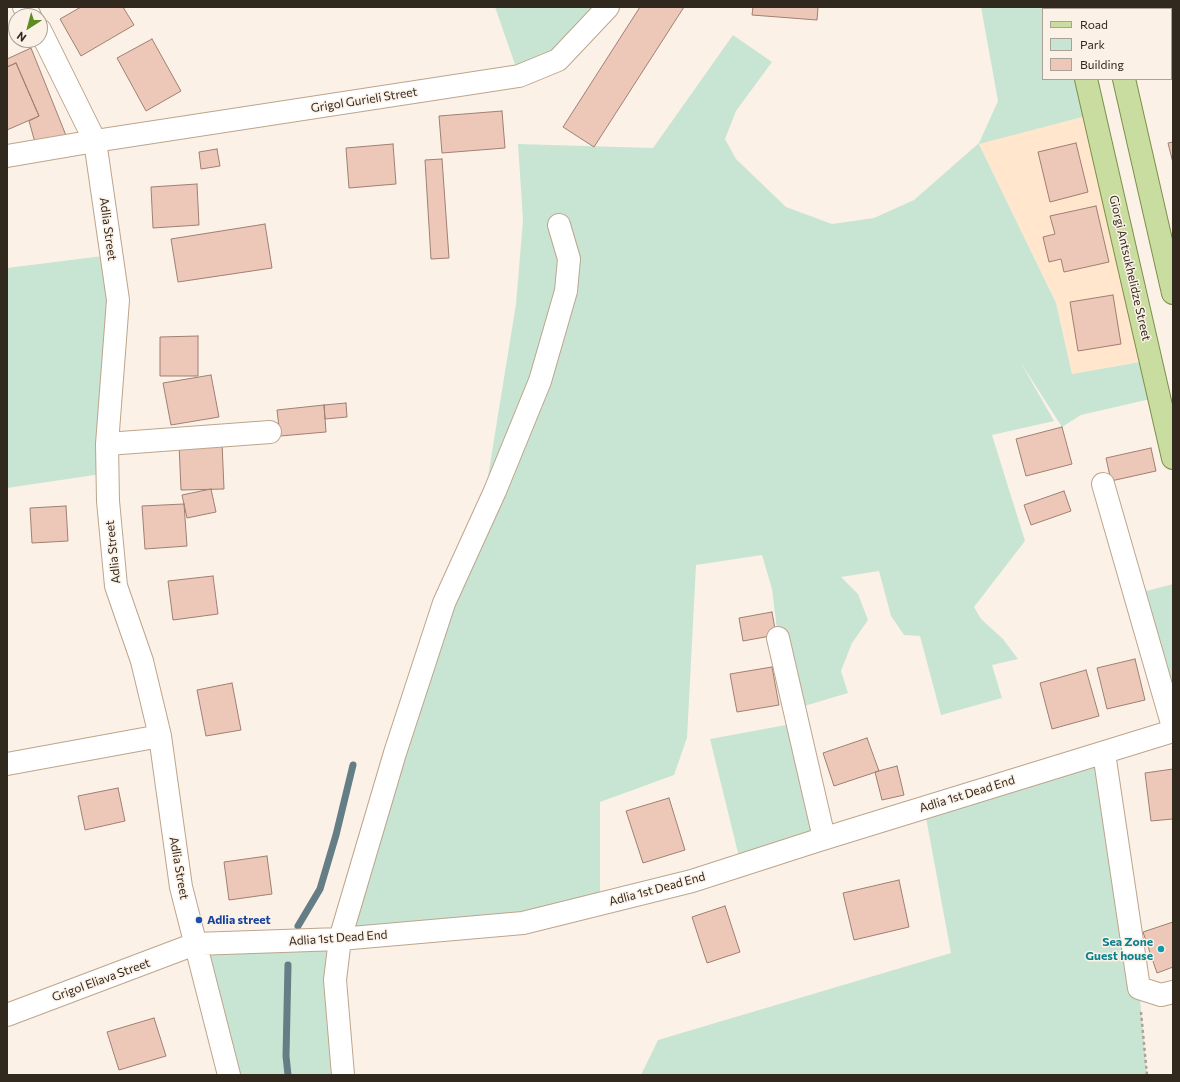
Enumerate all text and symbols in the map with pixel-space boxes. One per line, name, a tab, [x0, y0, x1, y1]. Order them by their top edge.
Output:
north arrow	[8, 8, 48, 48]
legend	[1042, 8, 1172, 80]
text: Road	[1080, 17, 1108, 31]
text: N	[14, 30, 28, 45]
text: Park	[1080, 37, 1105, 51]
text: Building	[1080, 57, 1124, 71]
street label: Grigol Gurieli Street	[310, 84, 418, 116]
street label: Giorgi Antsukhelidze Street	[1106, 194, 1154, 342]
street label: Adlia Street	[96, 197, 120, 261]
street label: Adlia Street	[103, 520, 123, 584]
street label: Adlia 1st Dead End	[918, 773, 1016, 815]
street label: Adlia Street	[166, 835, 192, 901]
street label: Adlia 1st Dead End	[607, 869, 707, 909]
place label: Adlia street	[207, 913, 271, 927]
marker: Adlia street	[194, 915, 204, 925]
street label: Adlia 1st Dead End	[288, 927, 388, 949]
place label: Sea Zone Guest house	[1085, 935, 1153, 963]
marker: Sea Zone Guest house	[1156, 944, 1166, 954]
street label: Grigol Eliava Street	[50, 956, 152, 1004]

